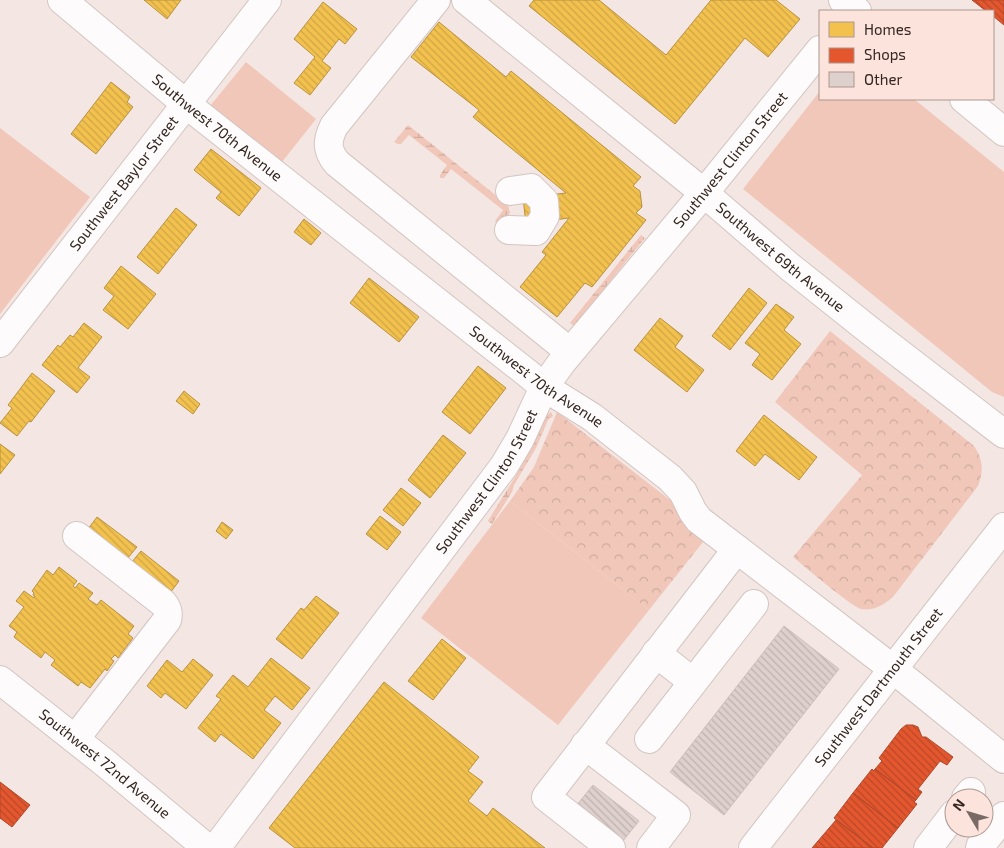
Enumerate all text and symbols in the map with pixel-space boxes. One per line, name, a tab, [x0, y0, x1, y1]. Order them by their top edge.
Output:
legend	[819, 10, 994, 100]
text: Homes	[864, 20, 911, 38]
text: Shops	[864, 45, 906, 63]
street label: Southwest 70th Avenue	[149, 70, 286, 185]
text: Other	[864, 70, 903, 88]
street label: Southwest Clinton Street	[669, 87, 791, 231]
street label: Southwest Baylor Street	[65, 112, 182, 254]
street label: Southwest 69th Avenue	[713, 198, 849, 315]
street label: Southwest 70th Avenue	[466, 321, 608, 431]
street label: Southwest Clinton Street	[431, 406, 541, 557]
street label: Southwest Dartmouth Street	[810, 603, 946, 770]
street label: Southwest 72nd Avenue	[36, 704, 174, 822]
north arrow	[944, 788, 994, 838]
text: N	[949, 795, 968, 814]

